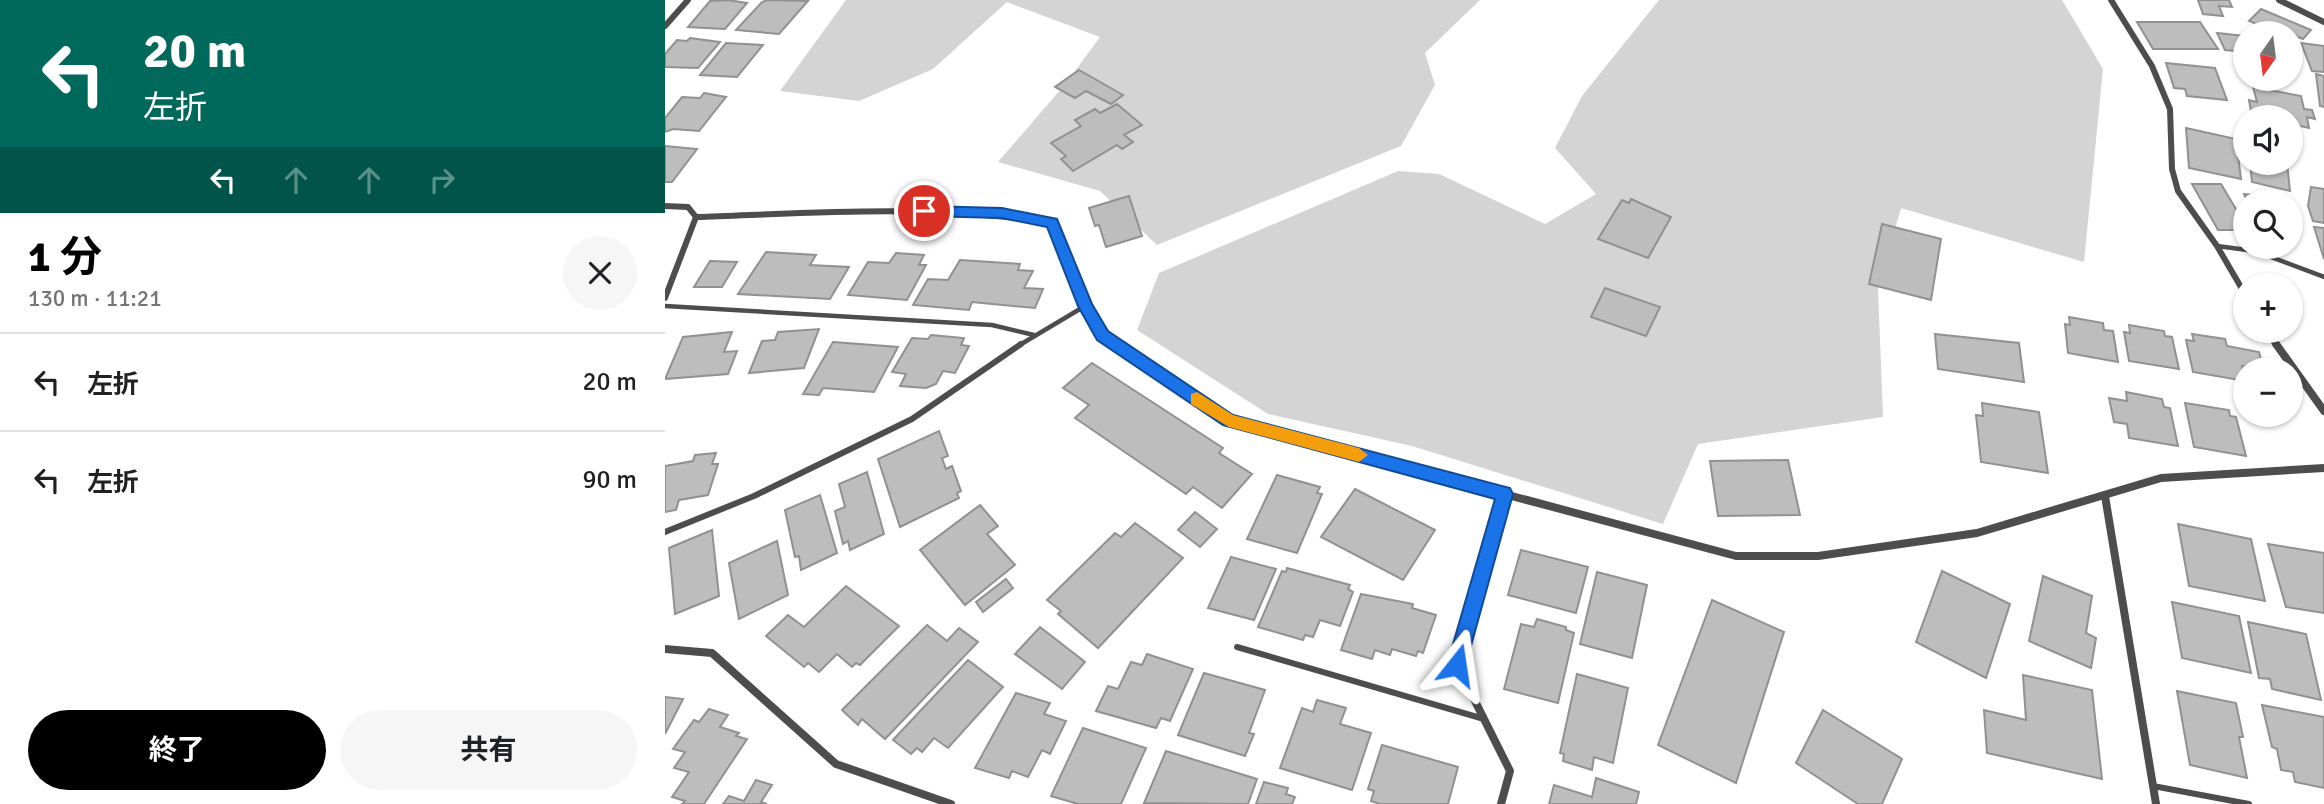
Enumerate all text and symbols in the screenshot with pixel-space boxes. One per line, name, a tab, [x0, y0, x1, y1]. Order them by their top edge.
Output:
text: 20 m	[143, 21, 246, 81]
north arrow	[2233, 21, 2303, 91]
map controls	[2233, 21, 2303, 427]
icon: left	[28, 28, 119, 119]
text: 左折	[143, 88, 207, 127]
button: sound	[2233, 105, 2303, 175]
icon: left	[204, 161, 242, 199]
icon: ahead	[277, 161, 315, 199]
icon: ahead	[350, 161, 388, 199]
icon: right	[423, 161, 461, 199]
pin	[894, 181, 954, 241]
button: search	[2233, 189, 2303, 259]
icon: arrive	[905, 192, 943, 230]
text: 1 分	[28, 232, 102, 283]
button: close	[563, 236, 637, 310]
button: +	[2233, 273, 2303, 343]
text: 130 m · 11:21	[28, 284, 162, 313]
button: −	[2233, 357, 2303, 427]
icon: left	[28, 363, 66, 401]
text: 20 m	[582, 366, 637, 398]
text: 左折	[87, 369, 139, 401]
icon: left	[28, 461, 66, 499]
text: 90 m	[582, 464, 637, 496]
text: 左折	[87, 467, 139, 499]
position arrow	[1420, 628, 1494, 702]
button: 終了	[28, 710, 326, 790]
button: 共有	[340, 710, 637, 790]

